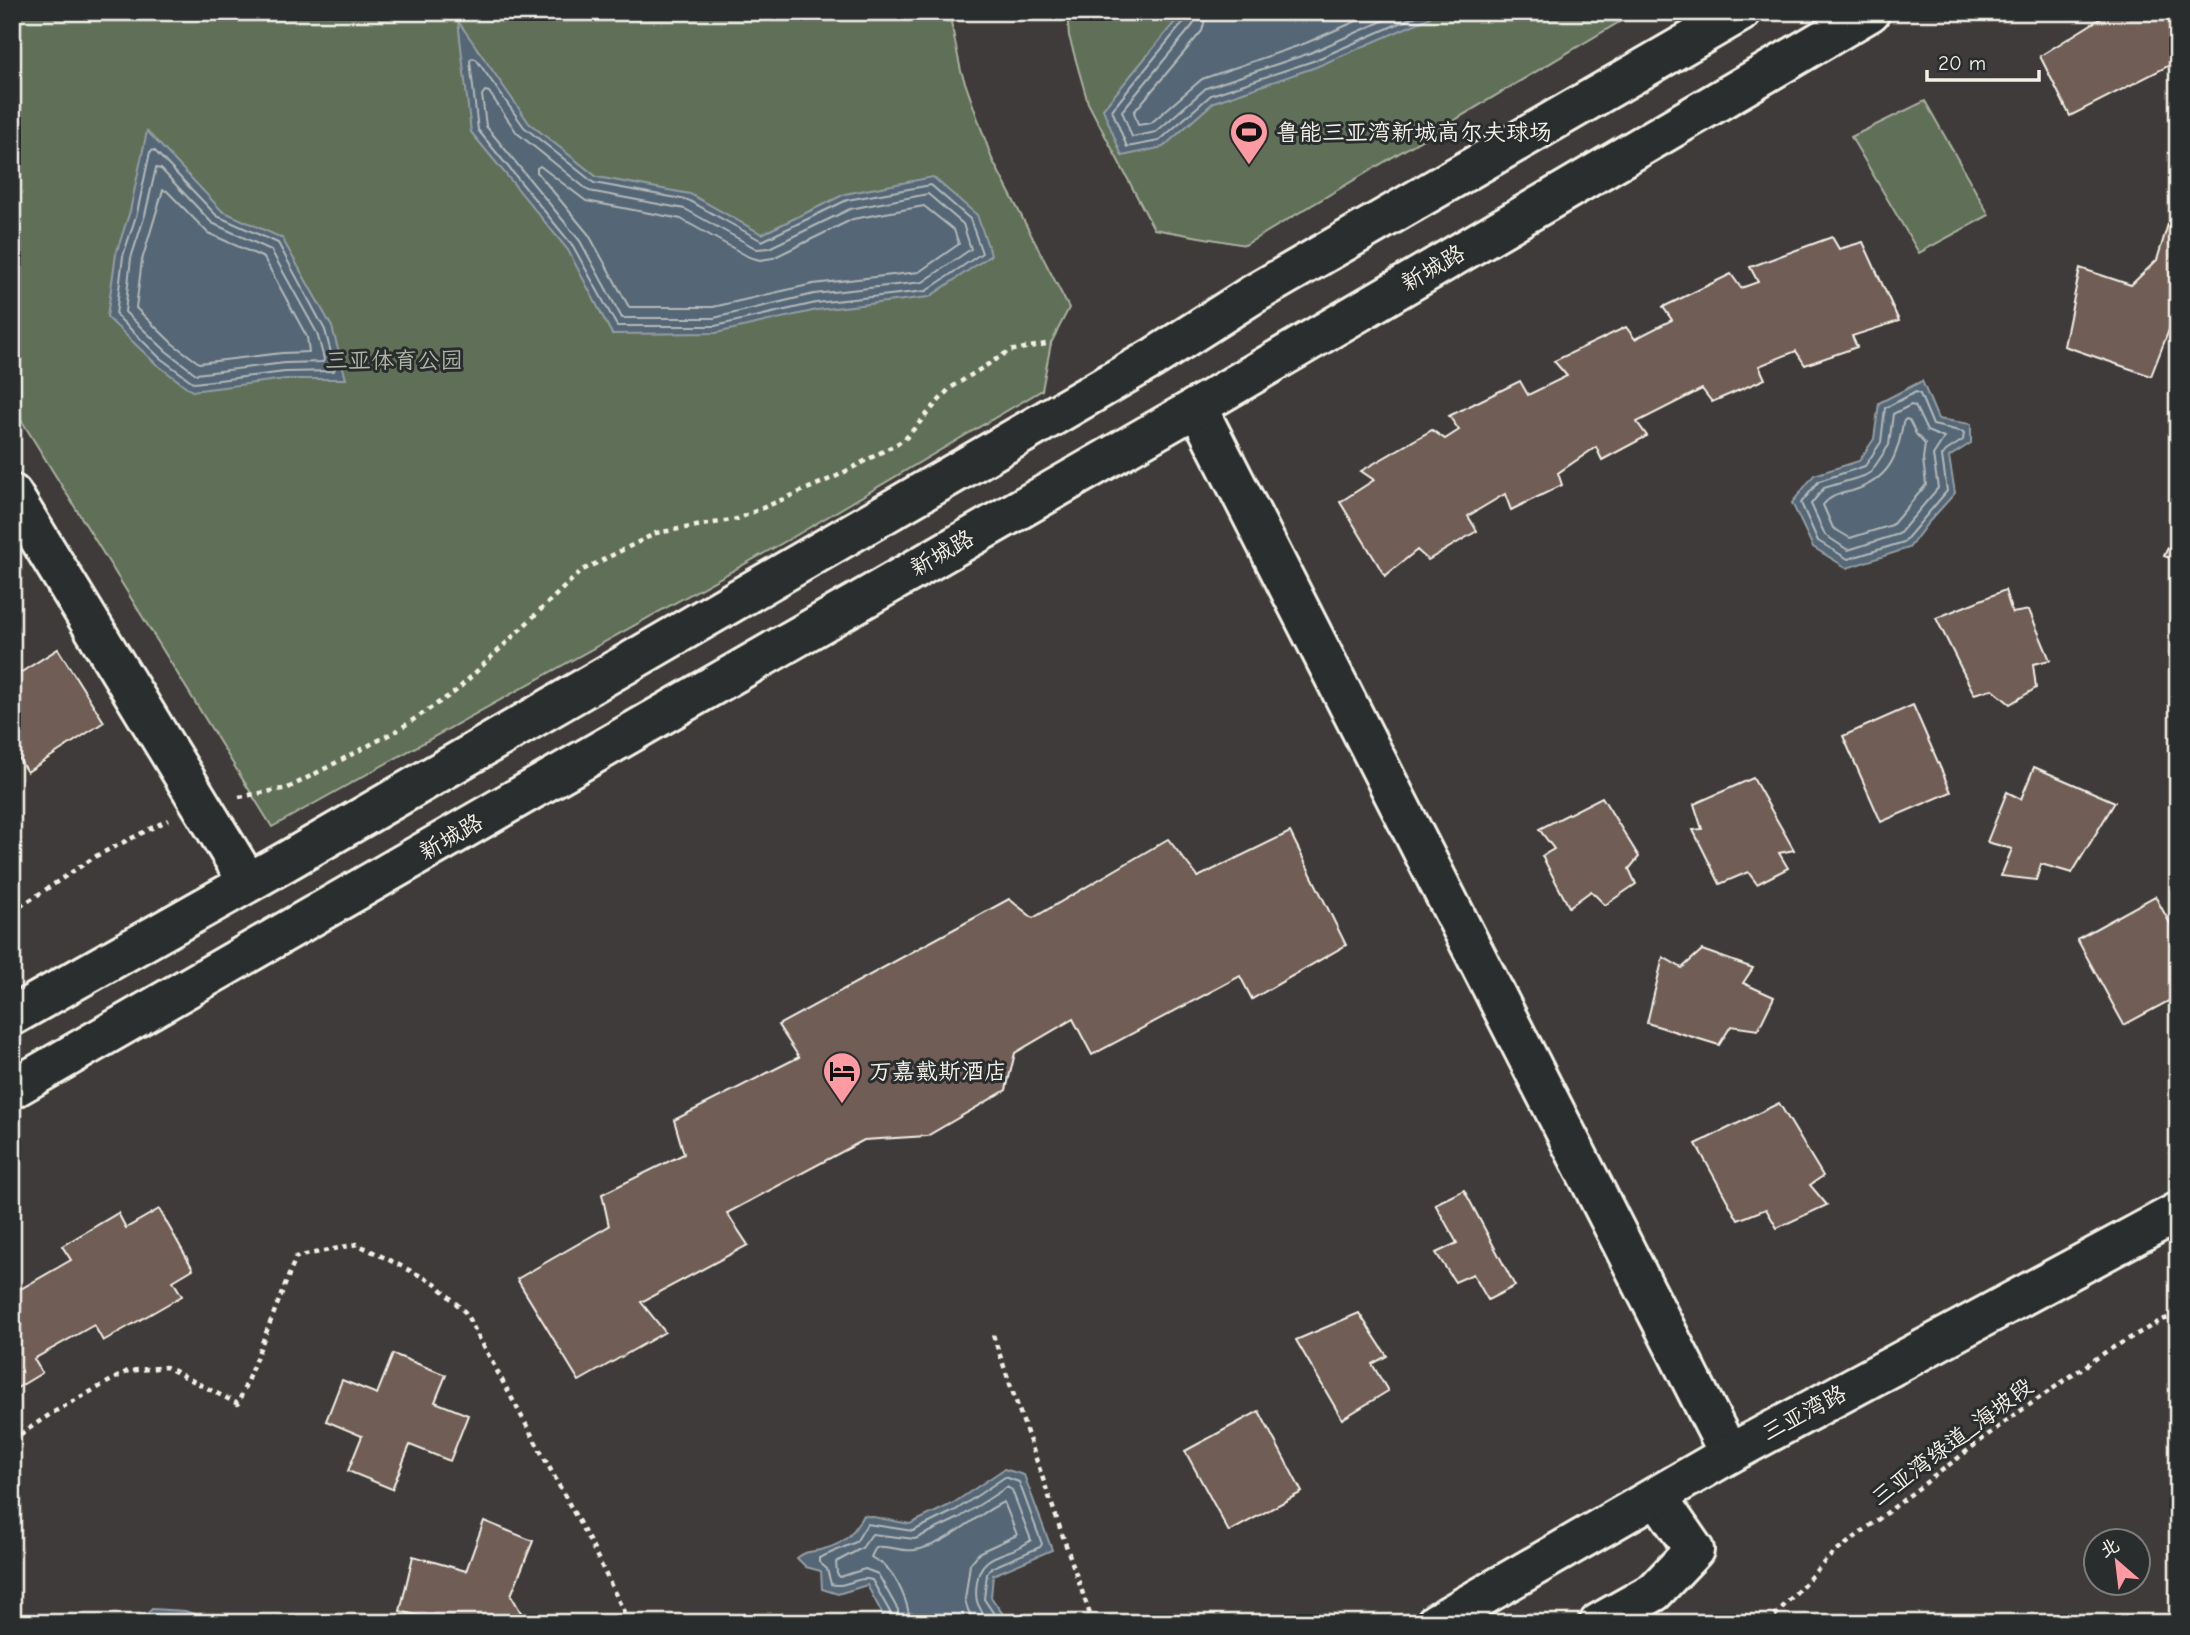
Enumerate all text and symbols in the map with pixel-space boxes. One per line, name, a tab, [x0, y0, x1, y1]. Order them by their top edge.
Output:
scale bar	[1927, 38, 2039, 82]
text: 20 m	[1938, 51, 1986, 75]
sports icon: 鲁能三亚湾新城高尔夫球场	[1228, 111, 1270, 166]
place label: 鲁能三亚湾新城高尔夫球场	[1276, 119, 1552, 146]
street label: 新城路	[1396, 239, 1470, 297]
park label: 三亚体育公园	[325, 347, 463, 374]
street label: 新城路	[905, 524, 979, 582]
street label: 新城路	[414, 808, 488, 866]
hotel icon: 万嘉戴斯酒店	[821, 1050, 863, 1105]
place label: 万嘉戴斯酒店	[869, 1058, 1007, 1085]
street label: 三亚湾绿道_海坡段	[1866, 1372, 2038, 1512]
street label: 三亚湾路	[1757, 1379, 1851, 1447]
north arrow	[2082, 1526, 2152, 1596]
text: 北	[2096, 1534, 2123, 1562]

